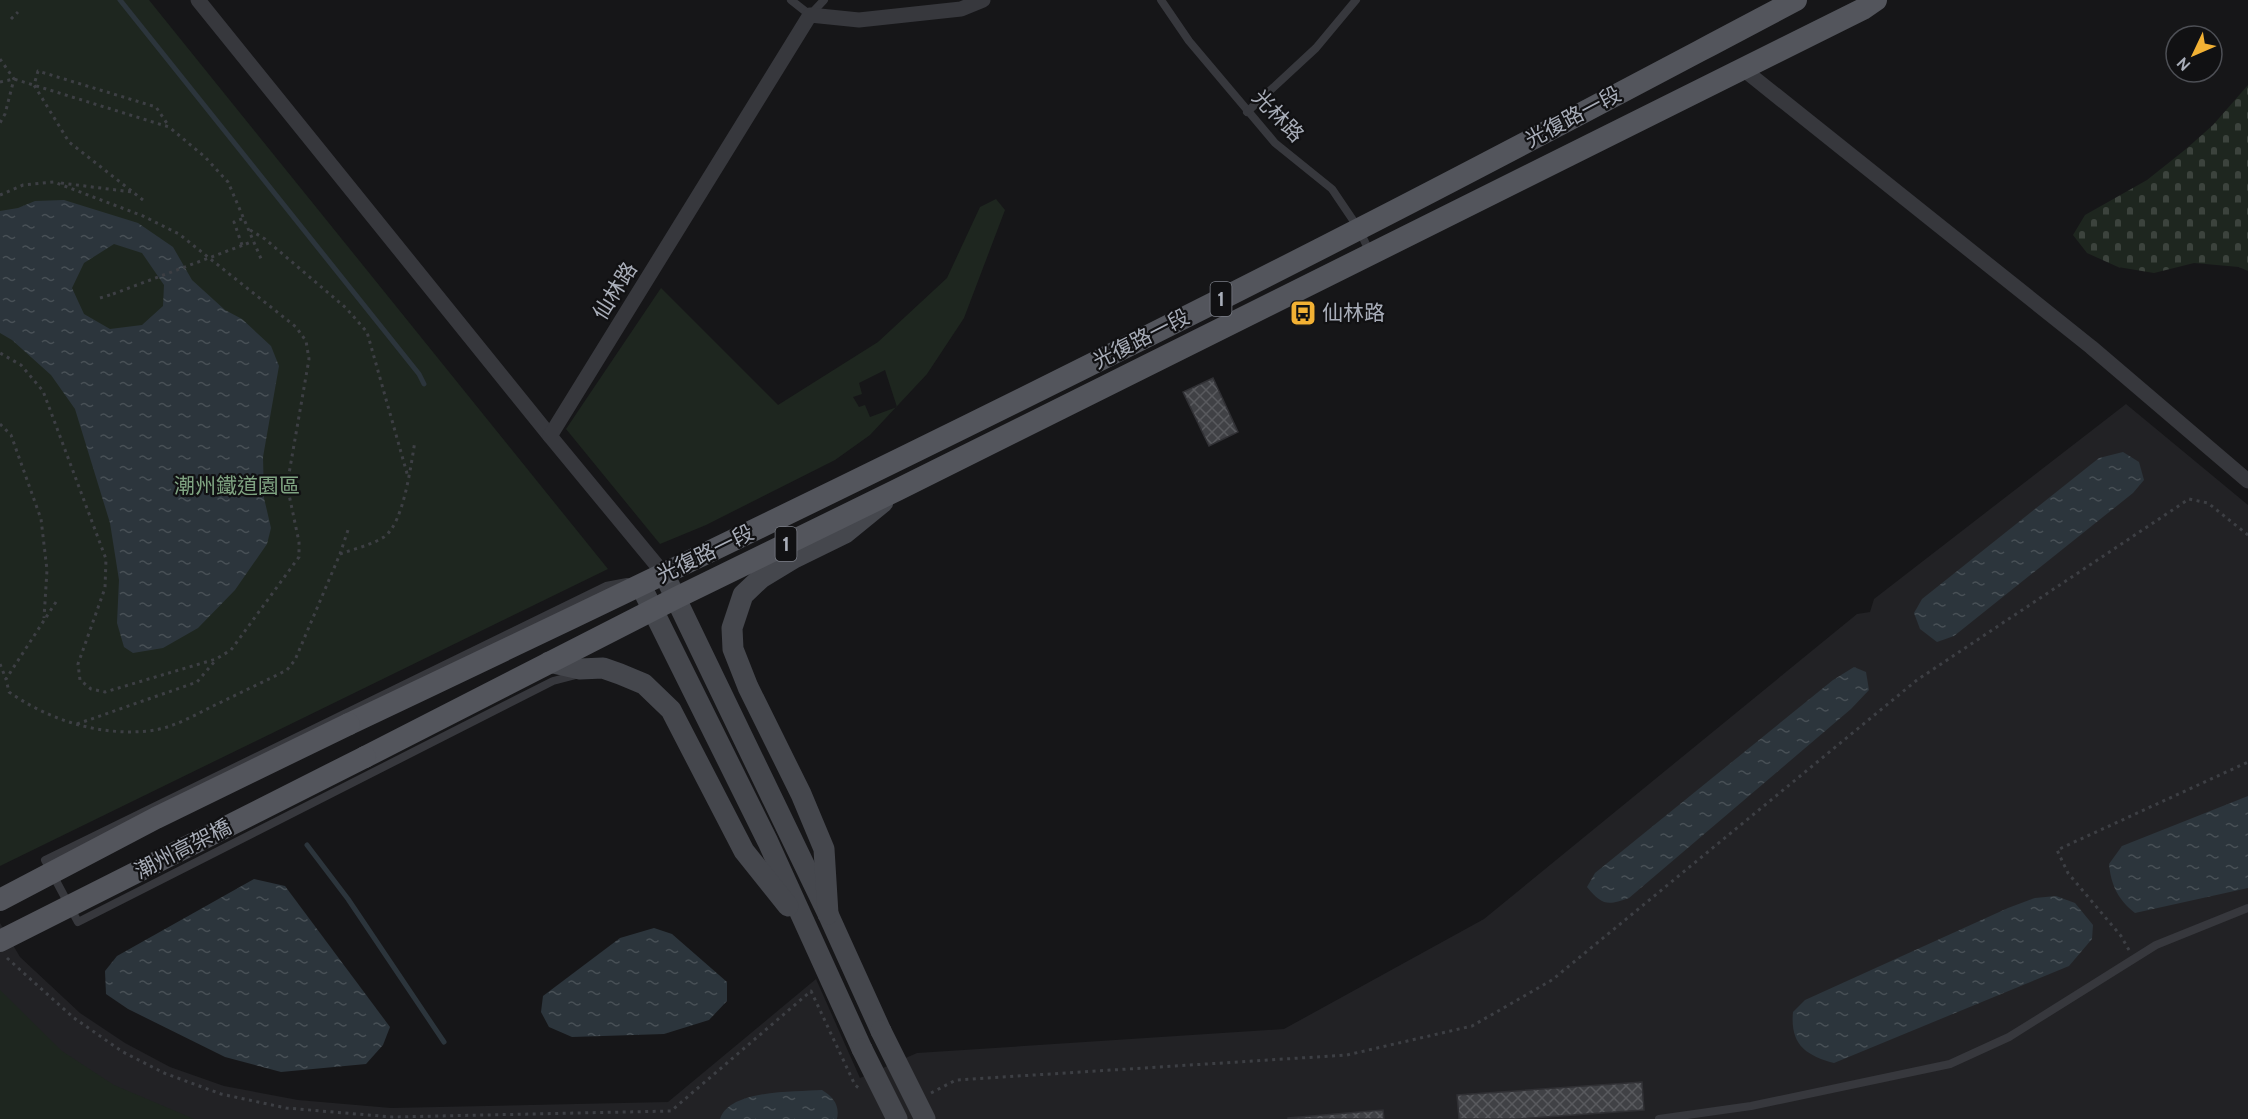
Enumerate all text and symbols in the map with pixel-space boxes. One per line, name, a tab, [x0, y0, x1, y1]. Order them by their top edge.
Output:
north arrow	[2164, 24, 2224, 84]
text: N	[2173, 53, 2194, 75]
street label: 光復路一段	[1521, 81, 1625, 152]
street label: 光林路	[1247, 84, 1309, 147]
street label: 仙林路	[587, 257, 642, 324]
road number: 1	[1210, 282, 1232, 316]
bus stop icon: 仙林路	[1288, 298, 1318, 328]
place label: 仙林路	[1322, 300, 1385, 325]
street label: 光復路一段	[1088, 304, 1193, 374]
park label: 潮州鐵道園區	[174, 473, 300, 498]
street label: 光復路一段	[652, 519, 757, 588]
road number: 1	[776, 527, 796, 561]
street label: 潮州高架橋	[130, 814, 235, 884]

